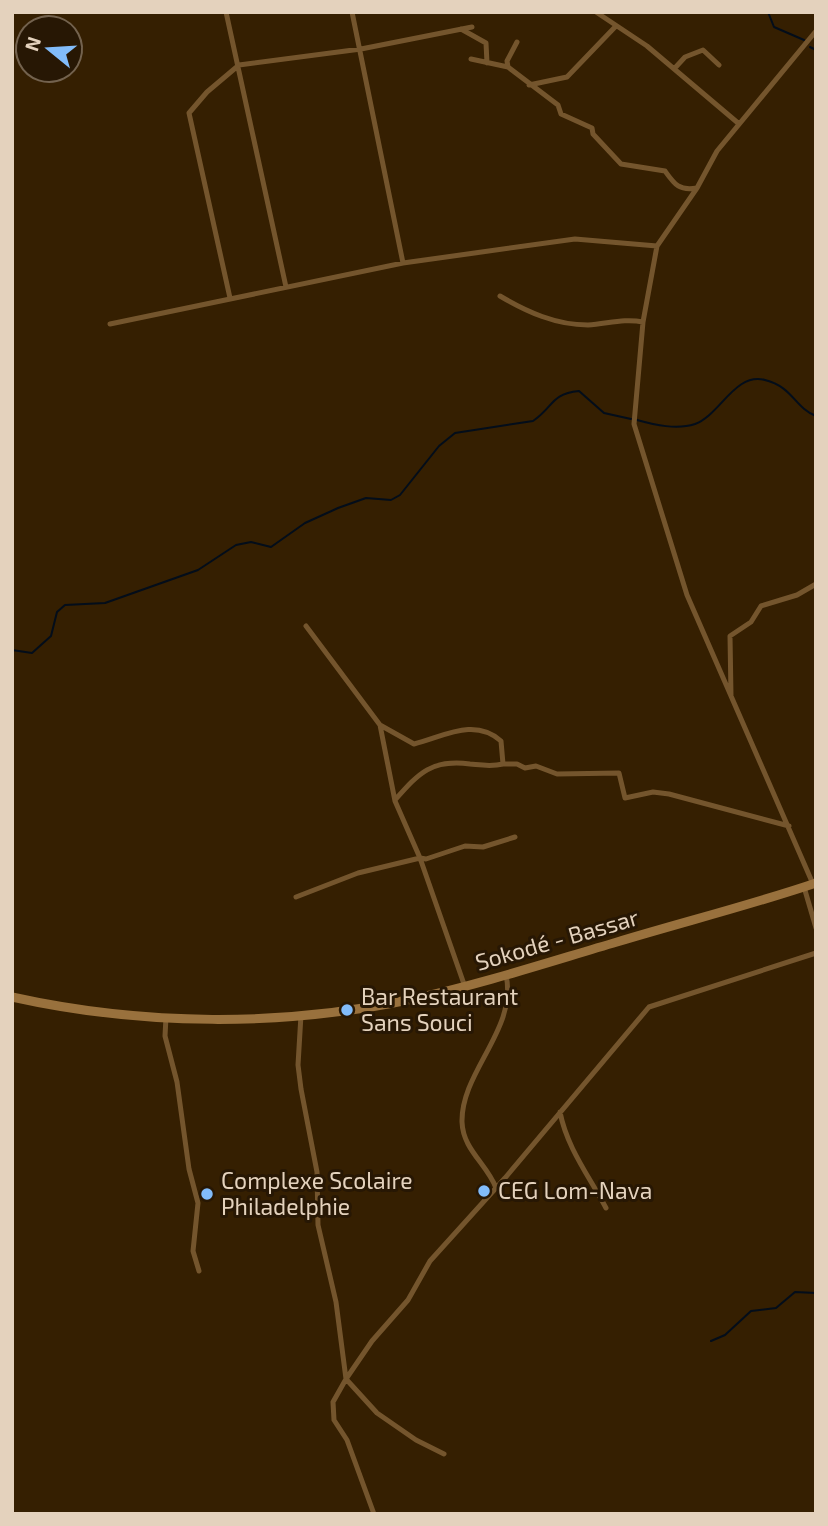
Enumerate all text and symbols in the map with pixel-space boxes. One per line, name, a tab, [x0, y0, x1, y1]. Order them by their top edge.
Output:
north arrow	[14, 14, 84, 84]
text: N	[19, 34, 45, 54]
street label: Sokodé - Bassar	[472, 902, 642, 976]
place label: Bar Restaurant Sans Souci	[361, 982, 519, 1036]
marker: Bar Restaurant Sans Souci	[339, 1002, 355, 1018]
place label: Complexe Scolaire Philadelphie	[221, 1166, 413, 1220]
place label: CEG Lom-Nava	[498, 1176, 652, 1204]
marker: CEG Lom-Nava	[476, 1183, 492, 1199]
marker: Complexe Scolaire Philadelphie	[199, 1186, 215, 1202]

